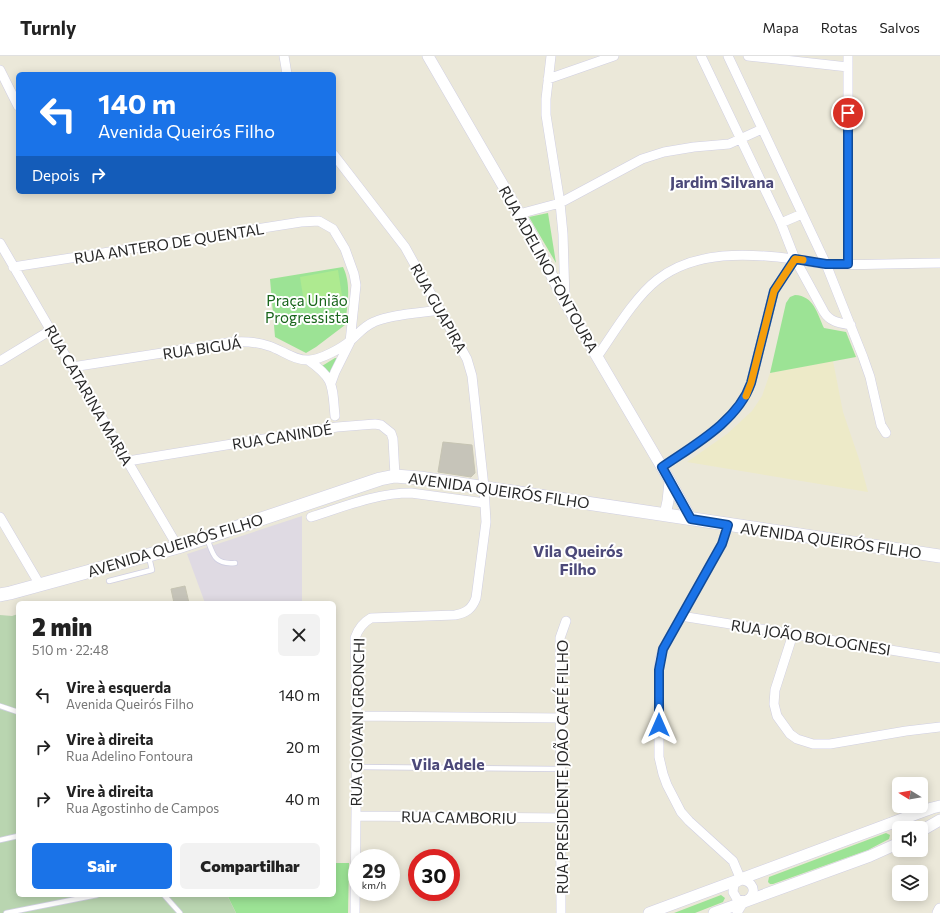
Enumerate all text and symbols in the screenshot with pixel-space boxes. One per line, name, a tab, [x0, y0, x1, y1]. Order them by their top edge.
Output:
text: Turnly	[20, 16, 76, 39]
text: Mapa	[763, 19, 799, 36]
text: Rotas	[821, 19, 857, 36]
text: Salvos	[879, 19, 920, 36]
text: 140 m	[98, 86, 176, 120]
icon: left	[32, 88, 84, 140]
pin	[831, 96, 865, 130]
icon: arrive	[837, 102, 859, 124]
text: Avenida Queirós Filho	[98, 120, 275, 142]
icon: right	[87, 164, 109, 186]
text: Depois	[32, 166, 79, 184]
district label: Jardim Silvana	[670, 172, 774, 191]
street label: RUA ADELINO FONTOURA	[496, 182, 602, 356]
street label: RUA ANTERO DE QUENTAL	[73, 219, 266, 267]
street label: RUA GUAPIRA	[407, 260, 471, 356]
park label: Praça União Progressista	[265, 291, 349, 326]
street label: RUA CATARINA MARIA	[41, 321, 137, 469]
street label: RUA BIGUÁ	[161, 333, 242, 362]
street label: RUA CANINDÉ	[231, 418, 333, 453]
street label: AVENIDA QUEIRÓS FILHO	[407, 467, 591, 512]
street label: AVENIDA QUEIRÓS FILHO	[85, 509, 265, 580]
street label: AVENIDA QUEIRÓS FILHO	[739, 517, 923, 562]
district label: Vila Queirós Filho	[533, 541, 623, 578]
text: 2 min	[32, 612, 92, 641]
button: close	[278, 614, 320, 656]
street label: RUA JOÃO BOLOGNESI	[730, 615, 892, 659]
street label: RUA GIOVANI GRONCHI	[347, 638, 367, 806]
street label: RUA PRESIDENTE JOÃO CAFÉ FILHO	[552, 640, 571, 894]
text: 510 m · 22:48	[32, 642, 109, 658]
text: Vire à esquerda	[66, 678, 171, 696]
icon: left	[32, 684, 54, 706]
text: 140 m	[279, 686, 320, 704]
text: Avenida Queirós Filho	[66, 696, 194, 712]
position arrow	[638, 704, 680, 746]
text: Vire à direita	[66, 730, 154, 748]
icon: right	[32, 736, 54, 758]
text: 20 m	[286, 738, 320, 756]
text: Rua Adelino Fontoura	[66, 748, 193, 764]
district label: Vila Adele	[411, 754, 485, 773]
north arrow	[892, 777, 928, 813]
map controls	[892, 777, 928, 901]
text: Vire à direita	[66, 782, 154, 800]
icon: right	[32, 788, 54, 810]
text: 40 m	[285, 790, 320, 808]
text: Rua Agostinho de Campos	[66, 800, 219, 816]
street label: RUA CAMBORIU	[401, 807, 517, 827]
button: sound	[892, 821, 928, 857]
button: Sair	[32, 843, 172, 889]
button: Compartilhar	[180, 843, 320, 889]
speed limit sign: 30	[408, 849, 460, 901]
text: 29	[362, 858, 386, 882]
button: layers	[892, 865, 928, 901]
text: km/h	[362, 879, 386, 891]

